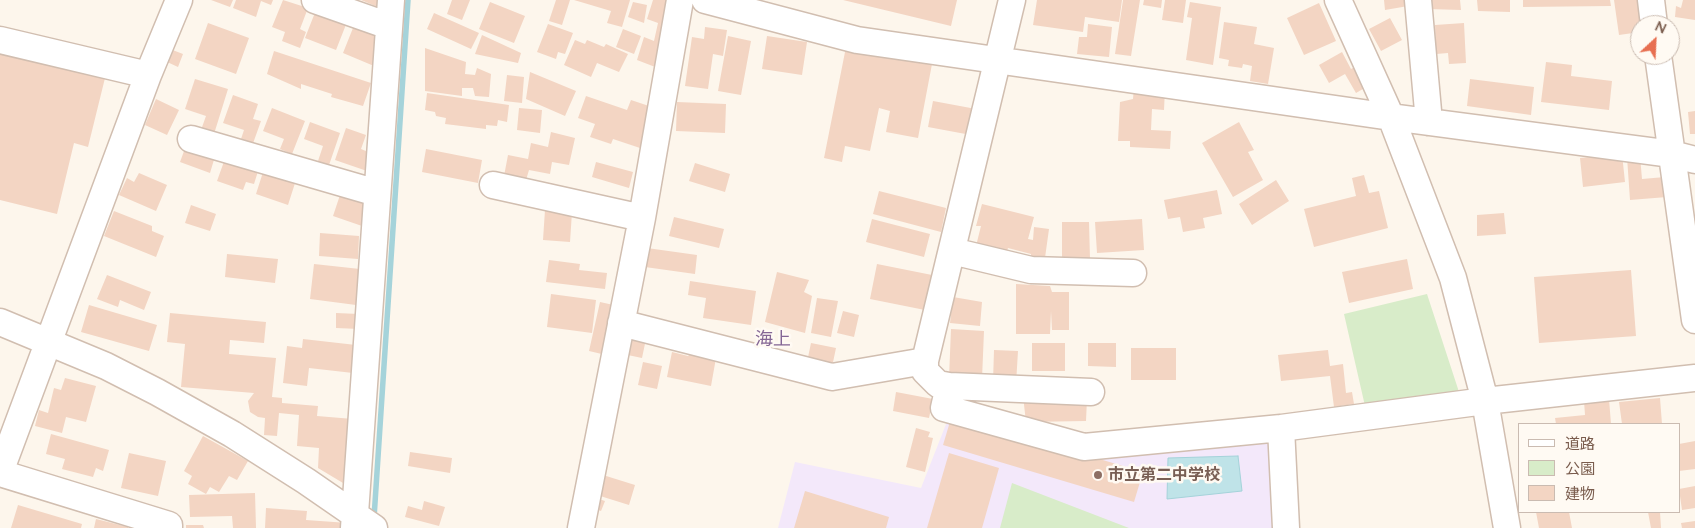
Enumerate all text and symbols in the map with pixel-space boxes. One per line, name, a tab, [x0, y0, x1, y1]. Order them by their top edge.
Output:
north arrow	[1630, 15, 1680, 65]
text: N	[1653, 17, 1670, 37]
district label: 海上	[755, 328, 791, 350]
legend	[1518, 423, 1680, 513]
text: 道路	[1565, 434, 1595, 452]
text: 公園	[1565, 459, 1595, 477]
place label: 市立第二中学校	[1108, 465, 1220, 485]
marker: 市立第二中学校	[1092, 469, 1104, 481]
text: 建物	[1565, 484, 1595, 502]

